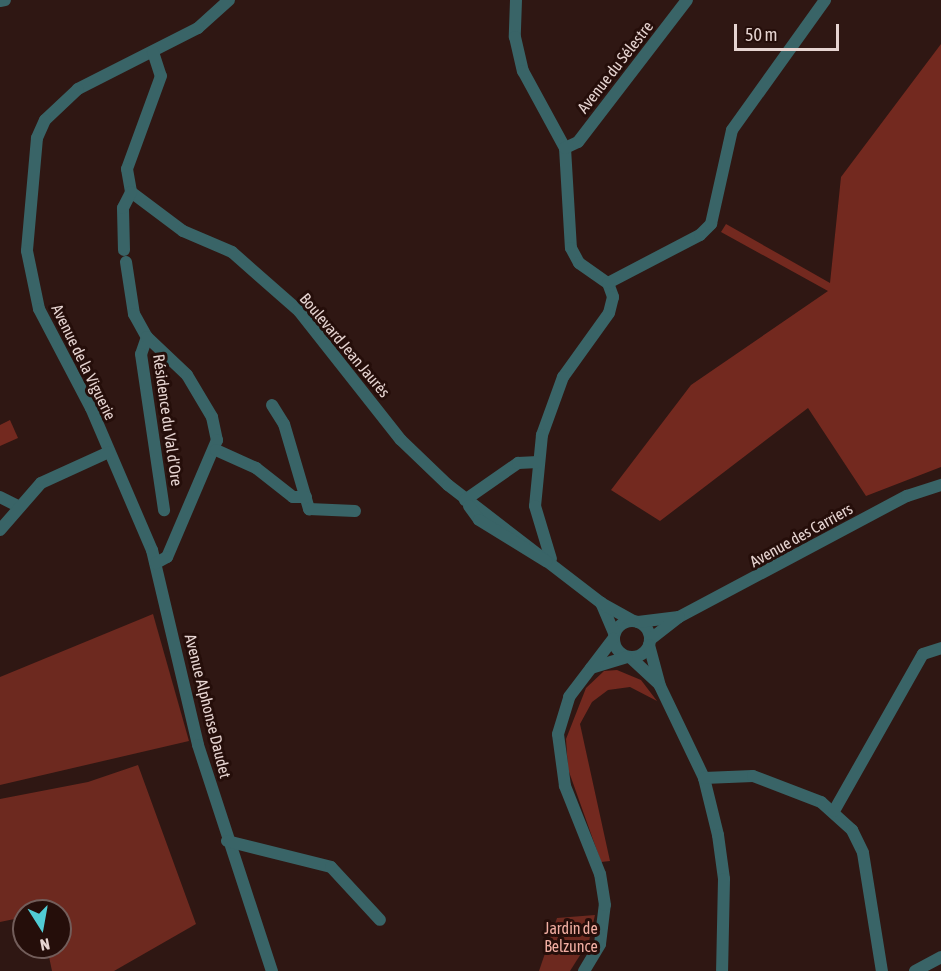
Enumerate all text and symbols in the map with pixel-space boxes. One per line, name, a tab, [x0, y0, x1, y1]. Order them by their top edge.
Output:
scale bar	[737, 12, 842, 50]
street label: Avenue du Sélestre	[573, 17, 657, 117]
text: 50 m	[745, 24, 777, 45]
street label: Boulevard Jean Jaurès	[296, 289, 394, 401]
street label: Avenue de la Viguerie	[48, 301, 120, 423]
street label: Résidence du Val d'Ore	[149, 353, 187, 487]
street label: Avenue des Carriers	[746, 499, 856, 571]
street label: Avenue Alphonse Daudet	[181, 632, 235, 780]
north arrow	[12, 899, 72, 959]
park label: Jardin de Belzunce	[544, 918, 598, 956]
text: N	[39, 935, 51, 954]

